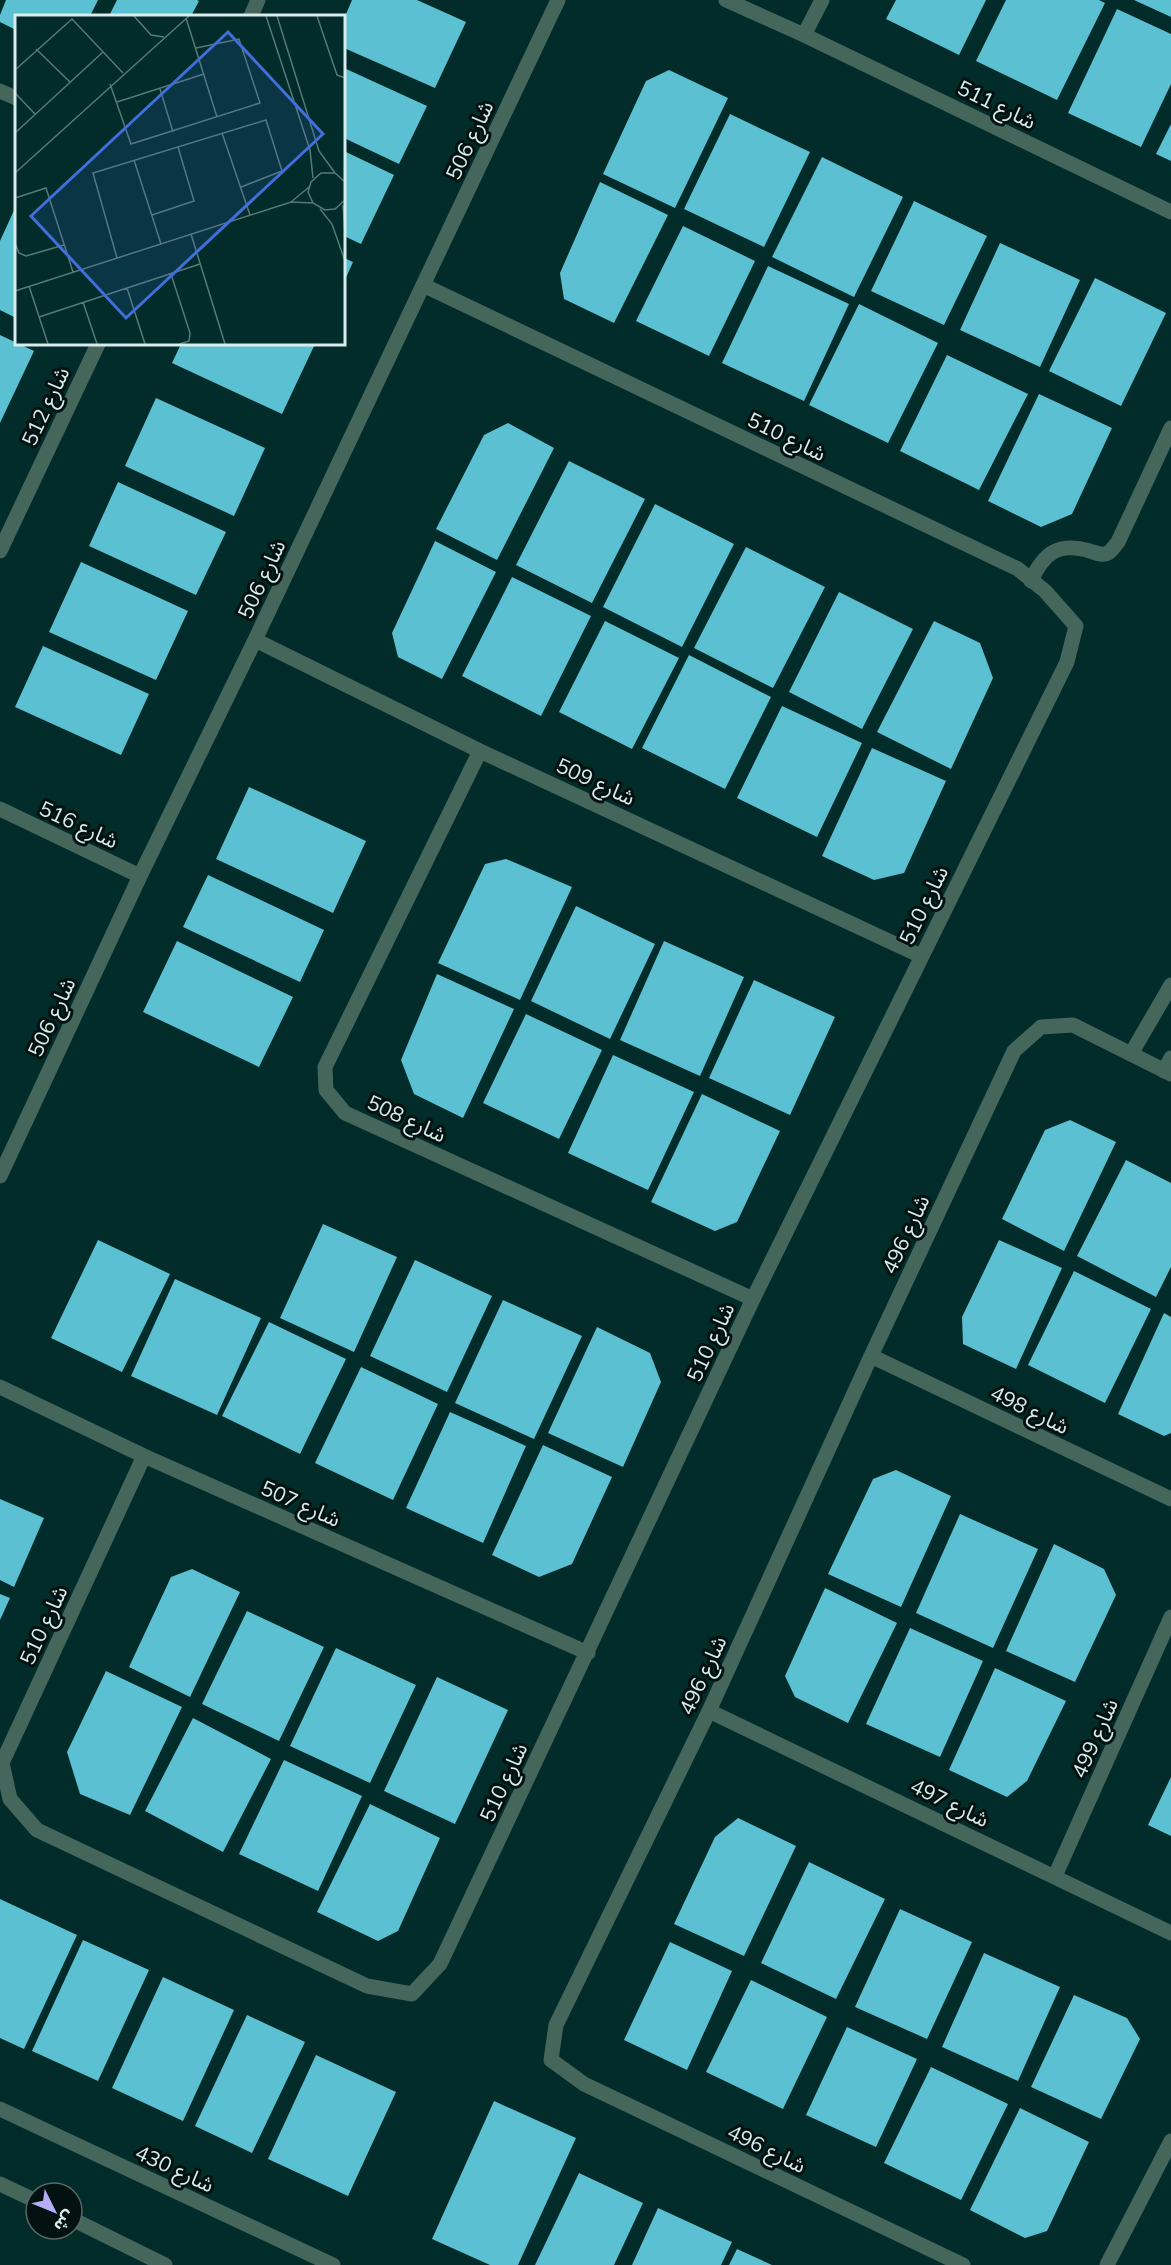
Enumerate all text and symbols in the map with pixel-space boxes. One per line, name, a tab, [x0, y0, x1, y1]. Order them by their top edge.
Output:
inset map	[15, 15, 345, 345]
street label: شارع 511	[952, 74, 1041, 137]
street label: شارع 506	[439, 96, 501, 185]
street label: شارع 512	[15, 362, 77, 451]
street label: شارع 510	[742, 406, 831, 469]
street label: شارع 506	[231, 535, 293, 624]
street label: شارع 509	[551, 751, 640, 813]
street label: شارع 516	[34, 794, 123, 856]
street label: شارع 510	[893, 861, 956, 950]
street label: شارع 506	[21, 973, 83, 1062]
street label: شارع 508	[362, 1088, 451, 1150]
street label: شارع 496	[875, 1190, 937, 1279]
street label: شارع 510	[680, 1298, 742, 1387]
street label: شارع 498	[985, 1379, 1074, 1442]
street label: شارع 507	[256, 1474, 345, 1535]
street label: شارع 510	[13, 1581, 75, 1670]
street label: شارع 496	[672, 1631, 734, 1720]
street label: شارع 499	[1065, 1694, 1126, 1783]
street label: شارع 510	[473, 1738, 535, 1827]
street label: شارع 497	[905, 1772, 994, 1835]
street label: شارع 496	[722, 2118, 811, 2181]
street label: شارع 430	[130, 2138, 219, 2200]
north arrow	[24, 2181, 84, 2241]
text: ش	[50, 2206, 80, 2236]

